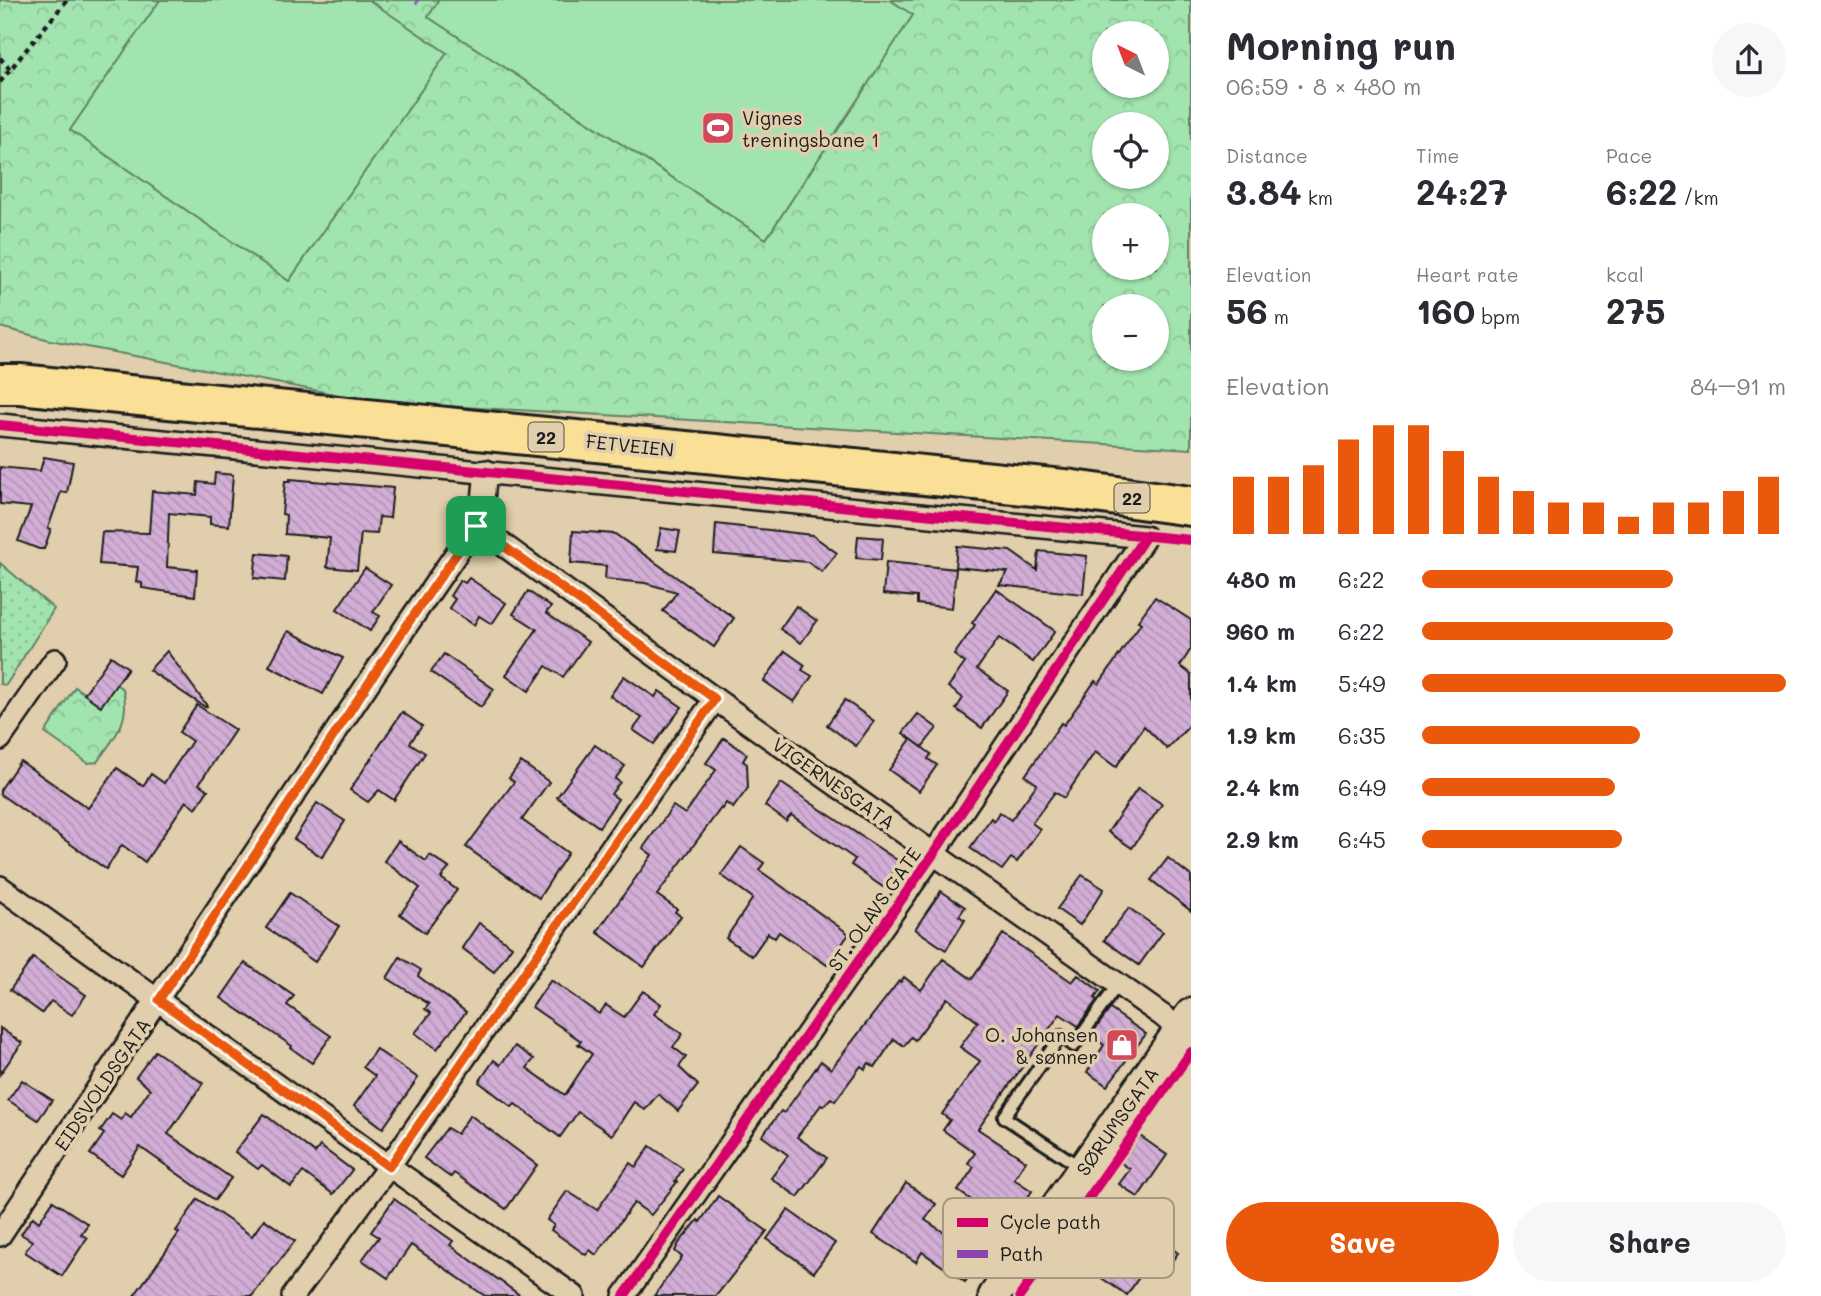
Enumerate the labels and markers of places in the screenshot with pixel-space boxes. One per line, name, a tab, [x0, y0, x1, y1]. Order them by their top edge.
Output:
place label: Vignes treningsbane 1	[742, 105, 880, 152]
sports icon: Vignes treningsbane 1	[699, 109, 737, 147]
pin	[446, 496, 506, 556]
place label: O. Johansen & sønner	[985, 1022, 1098, 1069]
shop icon: O. Johansen & sønner	[1103, 1026, 1141, 1064]

